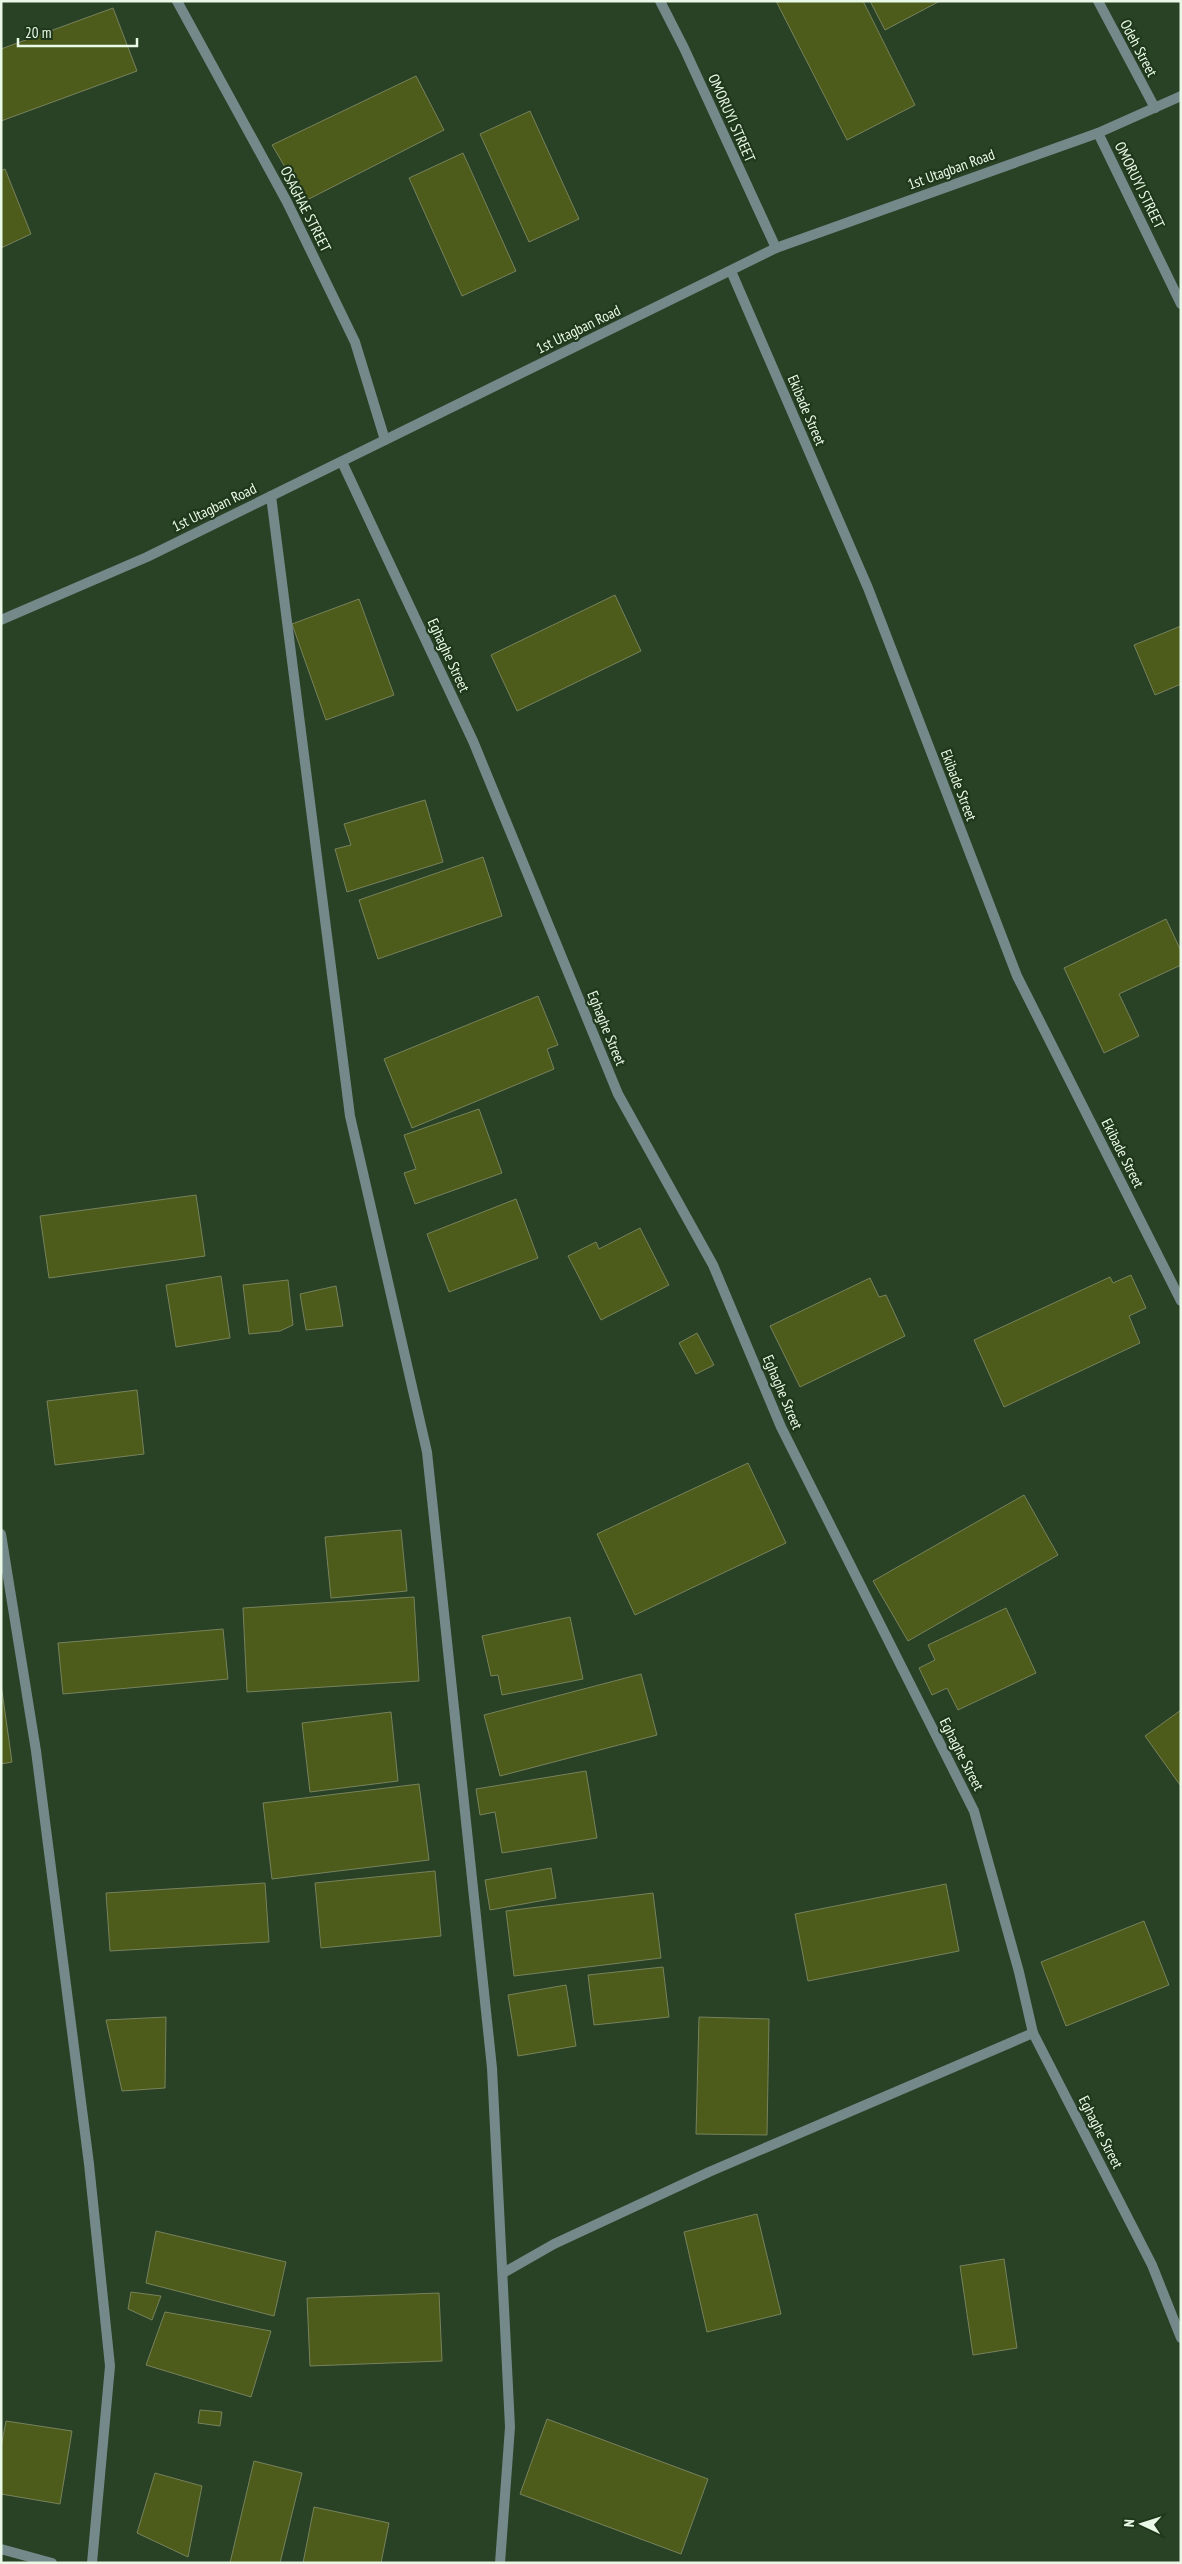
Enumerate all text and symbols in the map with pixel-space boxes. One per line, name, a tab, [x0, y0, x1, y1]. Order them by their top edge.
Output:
scale bar	[18, 15, 136, 47]
street label: Odeh Street	[1116, 16, 1162, 80]
text: 20 m	[25, 23, 51, 42]
street label: OMORUYI STREET	[704, 71, 760, 165]
street label: OMORUYI STREET	[1111, 138, 1169, 232]
street label: 1st Utagban Road	[905, 144, 997, 194]
street label: OSAGHAE STREET	[276, 163, 336, 255]
street label: 1st Utagban Road	[533, 300, 623, 358]
street label: Ekibade Street	[784, 372, 830, 448]
street label: 1st Utagban Road	[169, 478, 259, 536]
street label: Eghaghe Street	[424, 615, 474, 695]
street label: Ekibade Street	[937, 747, 981, 823]
street label: Eghaghe Street	[583, 988, 631, 1068]
street label: Ekibade Street	[1098, 1115, 1148, 1191]
street label: Eghaghe Street	[759, 1352, 807, 1432]
street label: Eghaghe Street	[936, 1714, 988, 1794]
street label: Eghaghe Street	[1075, 2092, 1127, 2172]
north arrow	[1117, 2499, 1167, 2549]
text: N	[1120, 2519, 1138, 2527]

